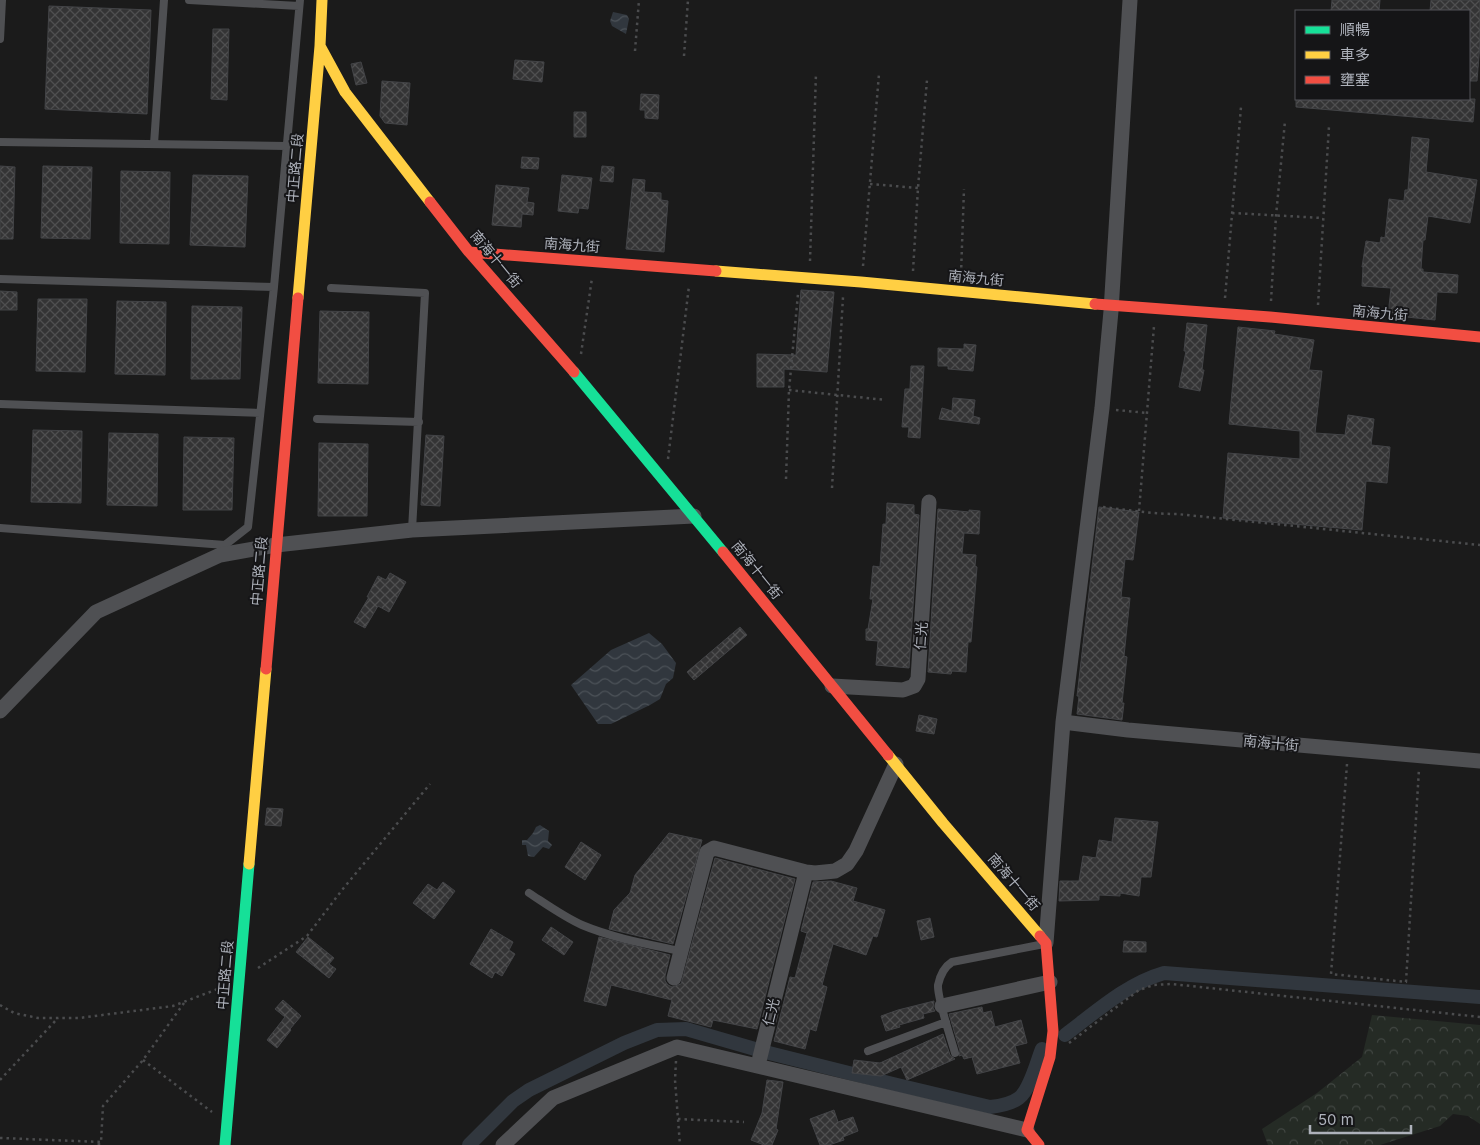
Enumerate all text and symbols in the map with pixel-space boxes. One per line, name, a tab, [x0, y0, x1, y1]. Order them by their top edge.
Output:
legend	[1295, 10, 1470, 100]
text: 順暢	[1340, 20, 1370, 39]
text: 車多	[1340, 45, 1370, 64]
text: 壅塞	[1340, 70, 1370, 89]
street label: 中正路二段	[283, 132, 306, 204]
street label: 南海十一街	[467, 226, 525, 291]
street label: 南海九街	[544, 234, 601, 255]
street label: 南海九街	[947, 267, 1005, 288]
street label: 南海九街	[1351, 302, 1409, 323]
street label: 中正路二段	[247, 535, 270, 607]
street label: 南海十一街	[729, 537, 786, 602]
street label: 仁光	[911, 621, 930, 651]
street label: 南海十街	[1242, 732, 1300, 753]
street label: 南海十一街	[985, 850, 1044, 914]
street label: 中正路二段	[213, 939, 236, 1011]
street label: 仁光	[759, 996, 782, 1028]
scale bar	[1310, 1102, 1411, 1134]
text: 50 m	[1318, 1110, 1354, 1129]

